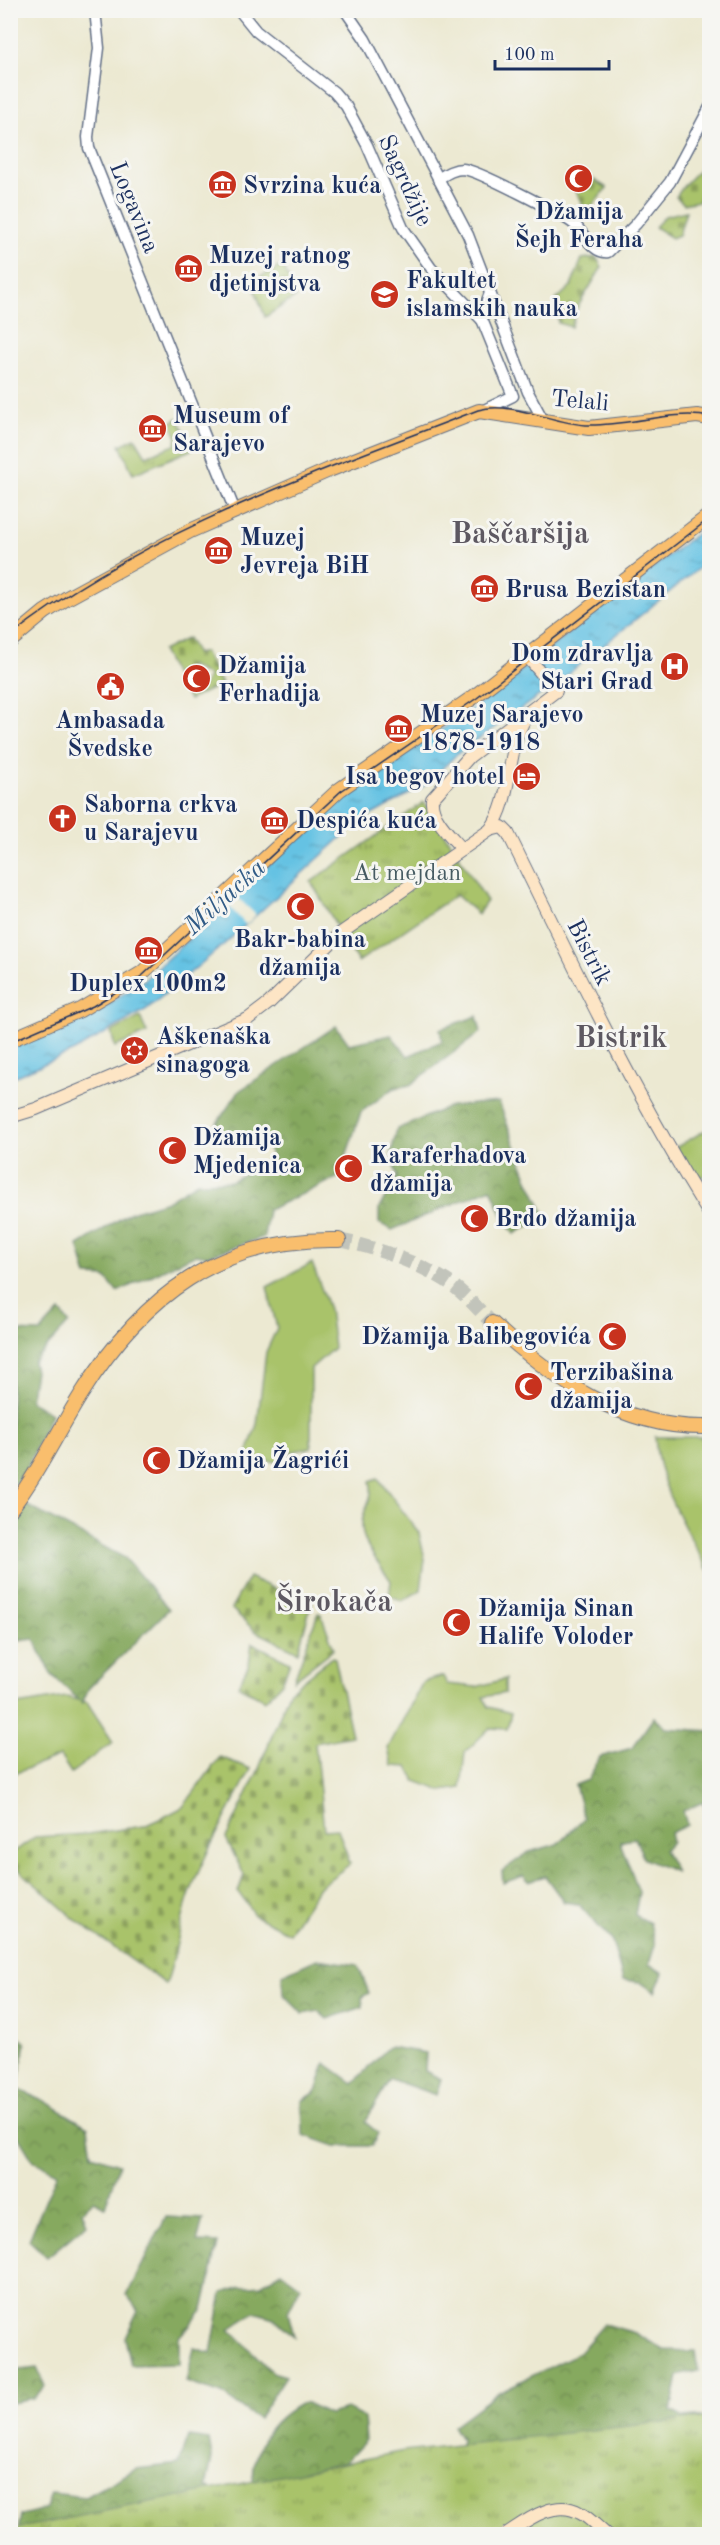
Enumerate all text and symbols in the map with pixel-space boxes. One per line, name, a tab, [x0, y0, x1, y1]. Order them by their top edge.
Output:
scale bar	[495, 33, 609, 71]
text: 100 m	[504, 46, 555, 64]
street label: Sagrdžije	[373, 131, 436, 230]
street label: Logavina	[104, 159, 162, 257]
mosque icon: Džamija Šejh Feraha	[563, 162, 595, 194]
museum icon: Svrzina kuća	[206, 169, 238, 201]
place label: Svrzina kuća	[243, 175, 381, 199]
place label: Džamija Šejh Feraha	[515, 201, 643, 253]
place label: Muzej ratnog djetinjstva	[209, 245, 351, 297]
museum icon: Muzej ratnog djetinjstva	[172, 253, 204, 285]
place label: Fakultet islamskih nauka	[406, 270, 578, 322]
school or university icon: Fakultet islamskih nauka	[369, 278, 401, 310]
street label: Telali	[550, 388, 610, 416]
place label: Museum of Sarajevo	[173, 405, 290, 457]
museum icon: Museum of Sarajevo	[136, 413, 168, 445]
district label: Baščaršija	[451, 520, 589, 550]
place label: Muzej Jevreja BiH	[240, 527, 369, 579]
museum icon: Muzej Jevreja BiH	[203, 535, 235, 567]
museum icon: Brusa Bezistan	[468, 573, 500, 605]
place label: Brusa Bezistan	[505, 579, 666, 603]
place label: Dom zdravlja Stari Grad	[511, 643, 653, 695]
hospital icon: Dom zdravlja Stari Grad	[658, 651, 690, 683]
place label: Džamija Ferhadija	[218, 655, 320, 707]
mosque icon: Džamija Ferhadija	[181, 663, 213, 695]
public building icon: Ambasada Švedske	[94, 671, 126, 703]
place label: Muzej Sarajevo 1878-1918	[420, 704, 584, 756]
place label: Ambasada Švedske	[55, 710, 165, 762]
museum icon: Muzej Sarajevo 1878-1918	[383, 712, 415, 744]
hotel icon: Isa begov hotel	[510, 760, 542, 792]
place label: Isa begov hotel	[345, 766, 505, 790]
place label: Saborna crkva u Sarajevu	[84, 794, 238, 846]
church icon: Saborna crkva u Sarajevu	[47, 802, 79, 834]
museum icon: Despića kuća	[259, 804, 291, 836]
place label: Despića kuća	[296, 810, 437, 834]
water label: Miljacka	[179, 854, 271, 941]
park label: At mejdan	[353, 862, 461, 886]
mosque icon: Bakr-babina džamija	[284, 890, 316, 922]
street label: Bistrik	[561, 916, 615, 990]
place label: Bakr-babina džamija	[234, 929, 366, 981]
museum icon: Duplex 100m2	[132, 934, 164, 966]
place label: Duplex 100m2	[69, 973, 227, 997]
district label: Bistrik	[575, 1024, 668, 1054]
place label: Aškenaška sinagoga	[156, 1026, 271, 1078]
synagogue icon: Aškenaška sinagoga	[119, 1034, 151, 1066]
place label: Džamija Mjedenica	[193, 1127, 301, 1179]
mosque icon: Džamija Mjedenica	[156, 1135, 188, 1167]
place label: Karaferhadova džamija	[370, 1145, 526, 1197]
mosque icon: Karaferhadova džamija	[333, 1153, 365, 1185]
mosque icon: Brdo džamija	[458, 1202, 490, 1234]
place label: Brdo džamija	[495, 1208, 637, 1232]
mosque icon: Džamija Balibegovića	[596, 1320, 628, 1352]
place label: Džamija Balibegovića	[361, 1326, 591, 1350]
place label: Terzibašina džamija	[550, 1362, 673, 1414]
mosque icon: Terzibašina džamija	[513, 1370, 545, 1402]
mosque icon: Džamija Žagrići	[140, 1444, 172, 1476]
place label: Džamija Žagrići	[177, 1445, 349, 1474]
district label: Širokača	[276, 1582, 392, 1618]
place label: Džamija Sinan Halife Voloder	[478, 1598, 634, 1650]
mosque icon: Džamija Sinan Halife Voloder	[441, 1606, 473, 1638]

